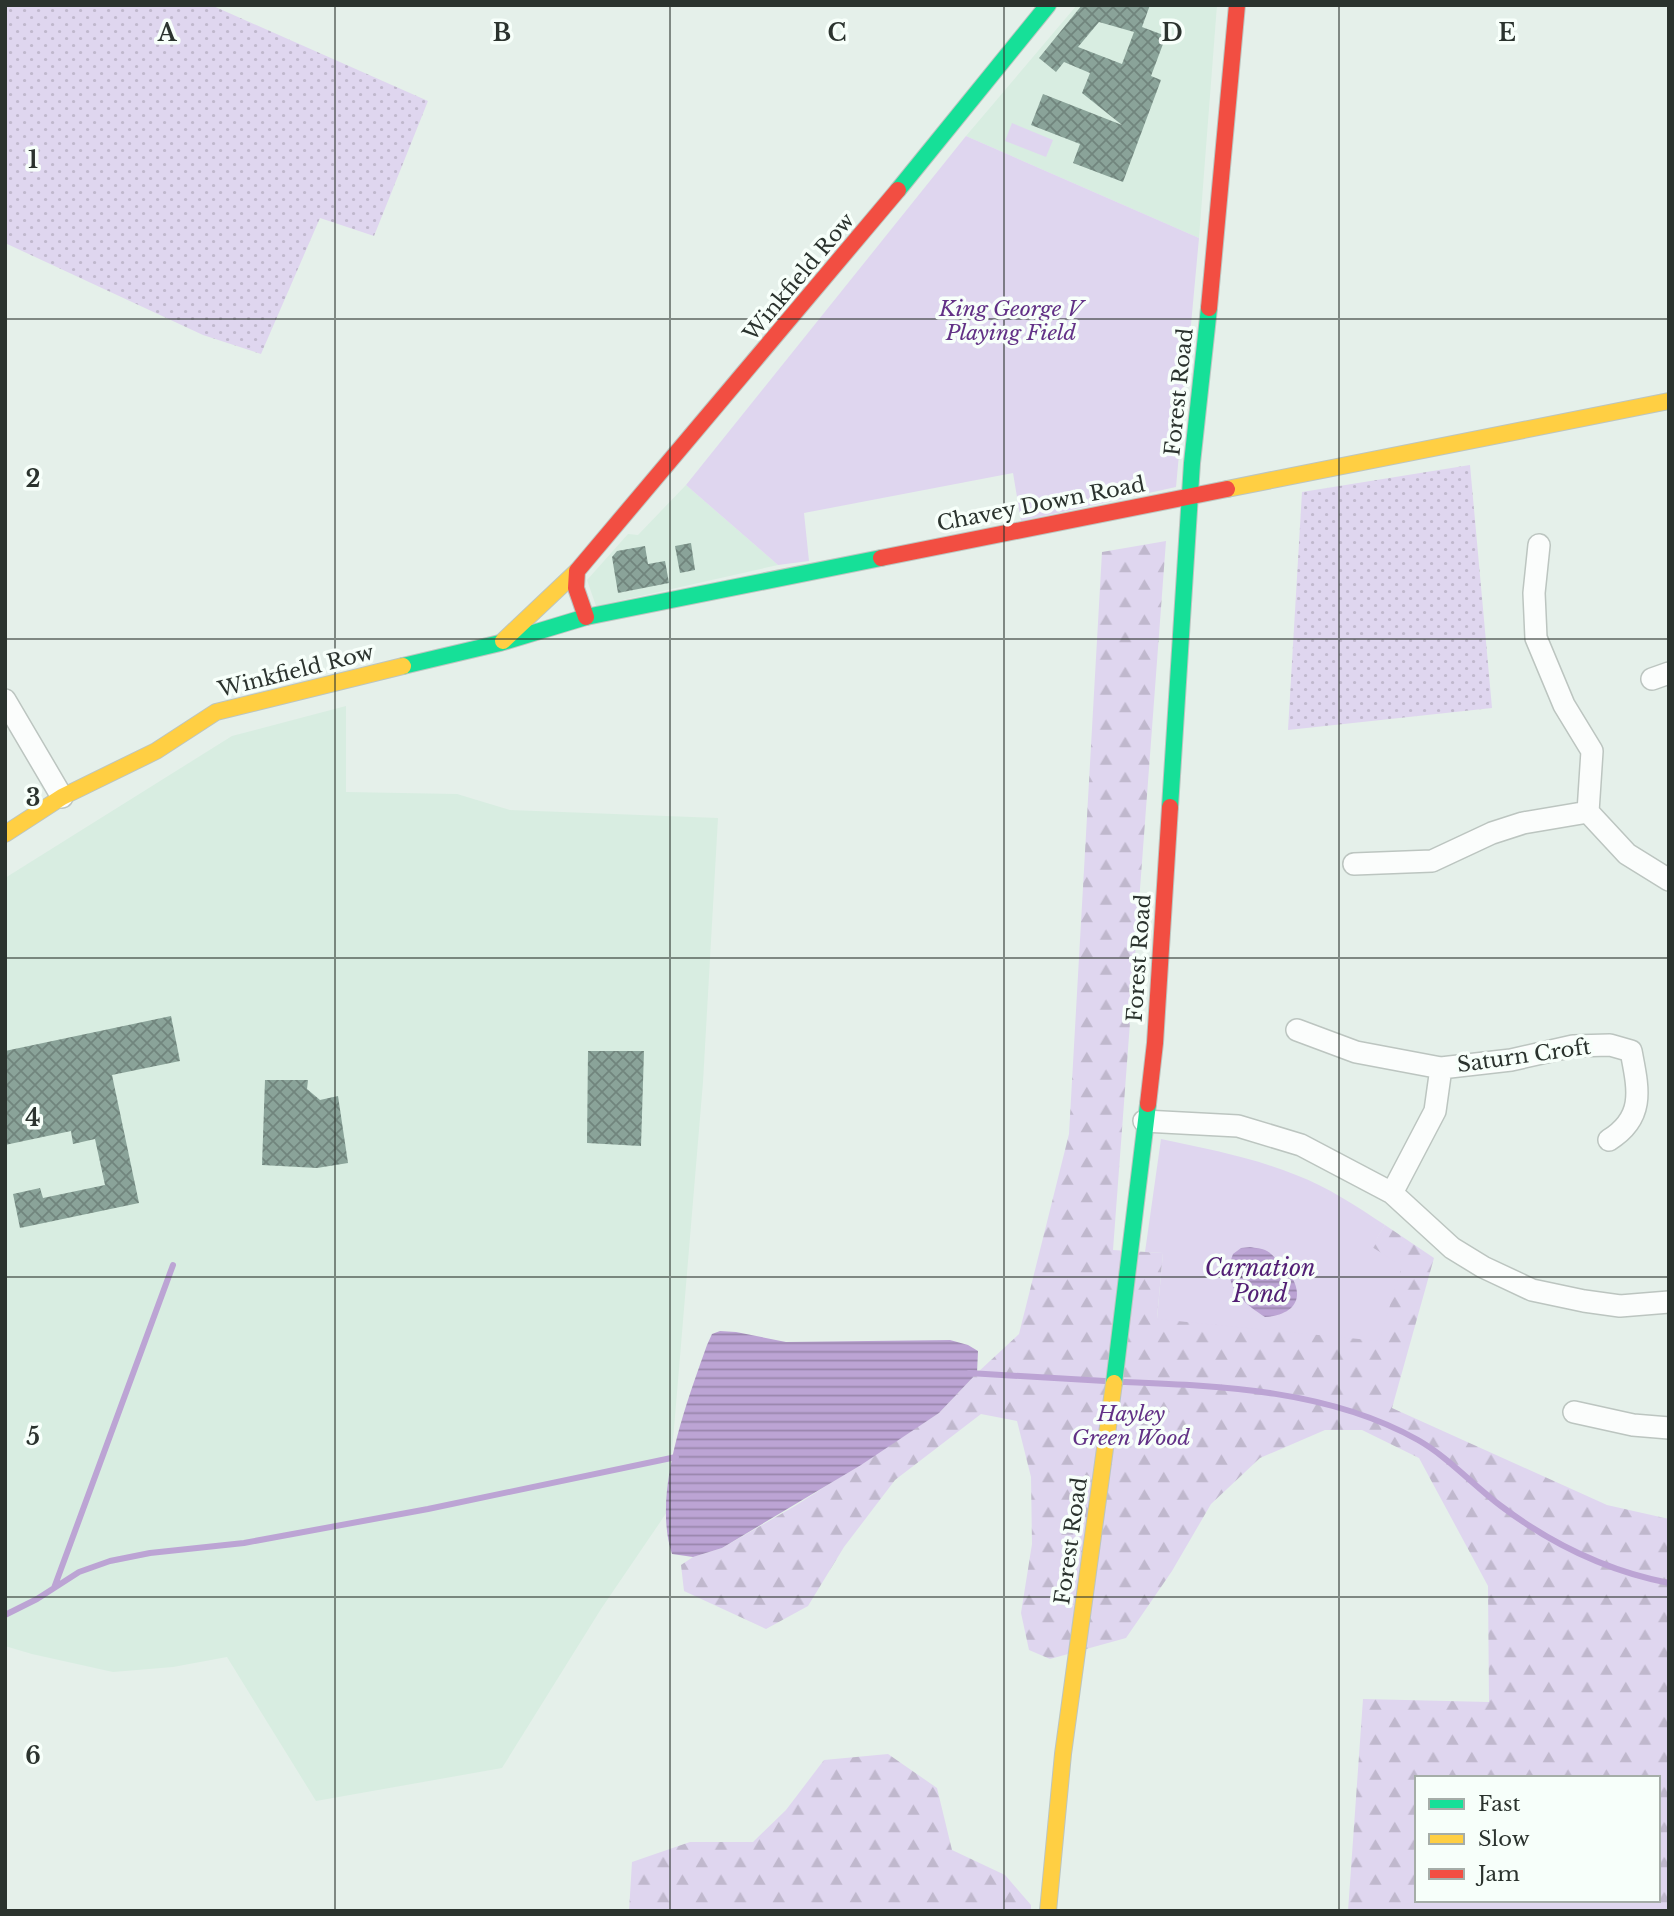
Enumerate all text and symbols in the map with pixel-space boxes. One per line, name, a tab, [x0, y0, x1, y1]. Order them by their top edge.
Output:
text: A	[157, 19, 178, 47]
text: B	[493, 19, 511, 47]
text: C	[828, 19, 846, 47]
text: D	[1161, 19, 1183, 47]
text: E	[1498, 19, 1516, 47]
text: 1	[28, 146, 38, 174]
street label: Winkfield Row	[737, 208, 860, 347]
park label: King George V Playing Field	[938, 296, 1086, 346]
street label: Forest Road	[1159, 327, 1199, 457]
text: 2	[26, 465, 40, 493]
street label: Chavey Down Road	[935, 471, 1147, 537]
street label: Winkfield Row	[215, 639, 377, 703]
text: 3	[26, 784, 40, 812]
street label: Forest Road	[1122, 893, 1156, 1023]
street label: Saturn Croft	[1456, 1034, 1593, 1078]
text: 4	[25, 1104, 41, 1132]
water label: Carnation Pond	[1205, 1254, 1315, 1308]
park label: Hayley Green Wood	[1072, 1401, 1190, 1451]
text: 5	[26, 1423, 40, 1451]
street label: Forest Road	[1049, 1476, 1093, 1606]
text: 6	[25, 1742, 41, 1770]
legend	[1415, 1776, 1660, 1902]
text: Fast	[1478, 1791, 1520, 1817]
text: Slow	[1478, 1826, 1530, 1852]
text: Jam	[1475, 1861, 1520, 1887]

